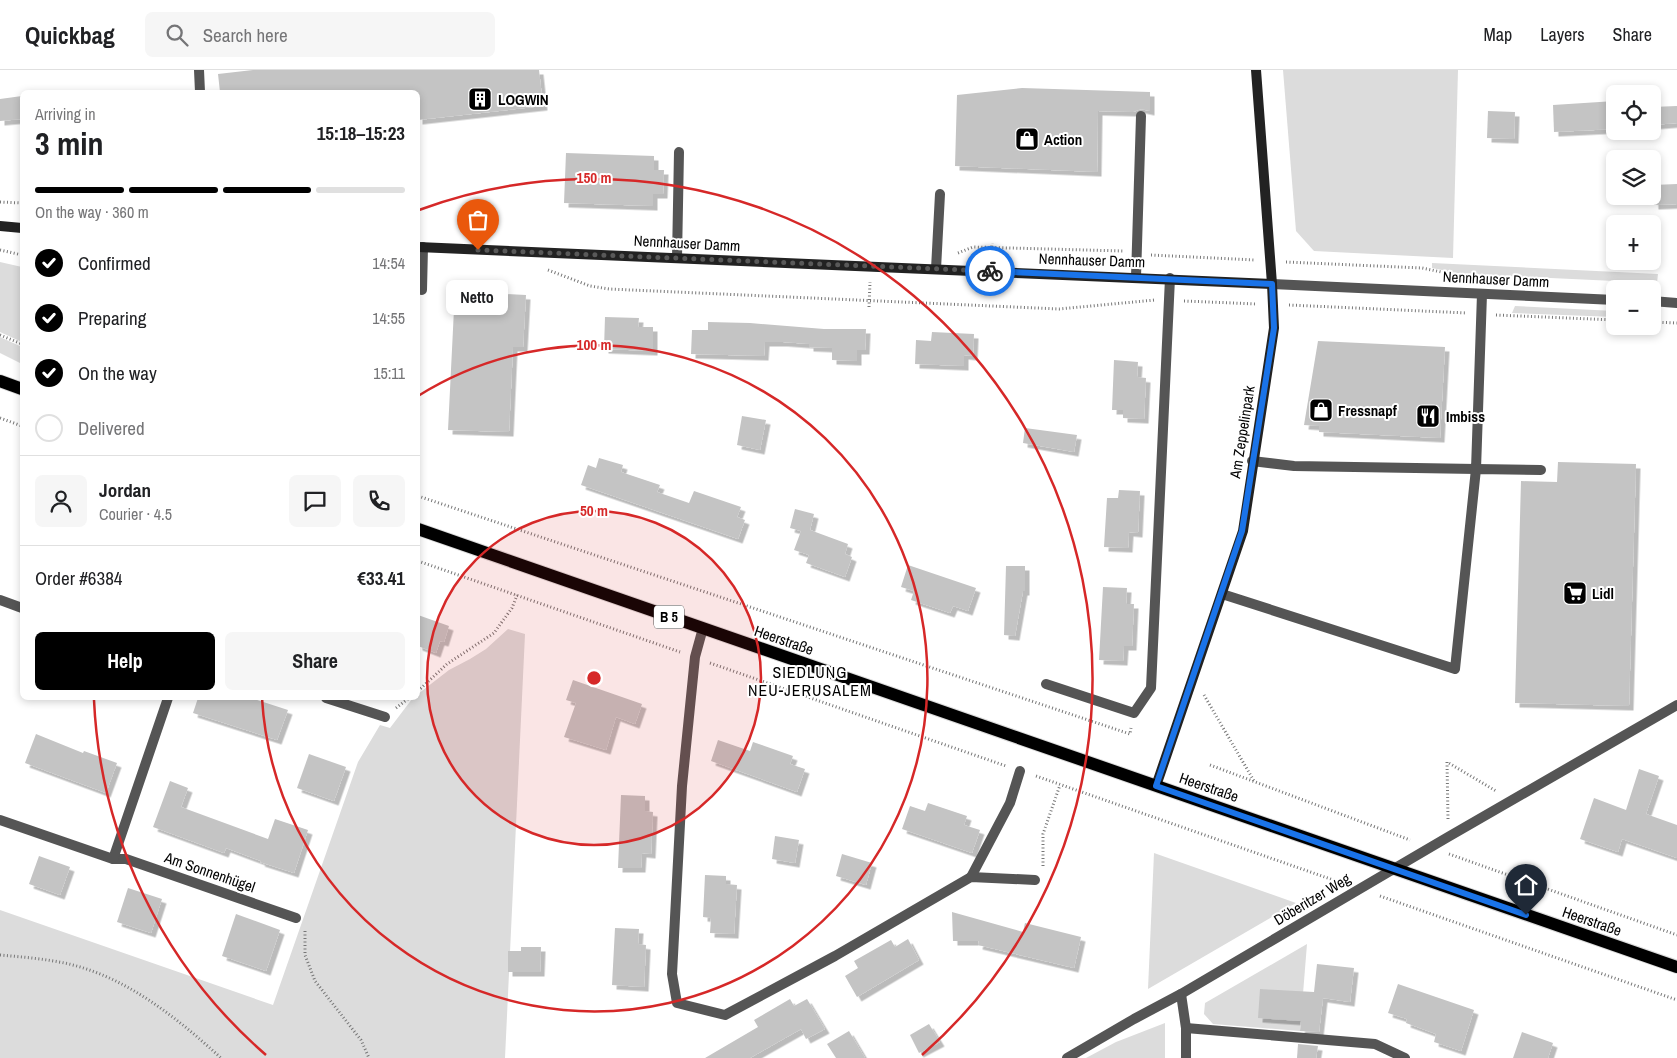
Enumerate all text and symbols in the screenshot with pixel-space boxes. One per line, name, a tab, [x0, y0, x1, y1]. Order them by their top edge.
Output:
search box	[145, 12, 495, 57]
text: Quickbag	[25, 19, 115, 51]
icon: search	[163, 21, 191, 49]
text: Search here	[203, 22, 288, 48]
text: Map	[1484, 22, 1512, 47]
text: Layers	[1540, 22, 1585, 47]
text: Share	[1613, 22, 1652, 47]
map controls	[1606, 85, 1661, 335]
button: locate	[1606, 85, 1661, 140]
building icon: LOGWIN	[467, 86, 493, 112]
place label: LOGWIN	[498, 89, 549, 110]
text: Arriving in	[35, 103, 96, 125]
text: 15:18–15:23	[317, 120, 405, 146]
text: 3 min	[35, 122, 104, 165]
shop icon: Action	[1014, 126, 1040, 152]
place label: Action	[1044, 129, 1082, 150]
button: layers	[1606, 150, 1661, 205]
text: 150 m	[577, 167, 611, 188]
pin	[457, 199, 499, 250]
text: On the way · 360 m	[35, 201, 149, 223]
icon: bag	[464, 206, 492, 234]
button: +	[1606, 215, 1661, 270]
street label: Nennhauser Damm	[633, 230, 741, 256]
courier	[965, 246, 1015, 296]
street label: Nennhauser Damm	[1038, 248, 1146, 272]
icon: check	[35, 249, 63, 277]
text: Confirmed	[78, 250, 151, 276]
text: 14:54	[372, 252, 405, 274]
icon: bike	[976, 257, 1004, 285]
street label: Nennhauser Damm	[1442, 266, 1550, 292]
callout: Netto	[447, 280, 509, 315]
button: −	[1606, 280, 1661, 335]
text: Netto	[460, 286, 494, 308]
icon: check	[35, 304, 63, 332]
text: Preparing	[78, 305, 146, 331]
text: 14:55	[372, 307, 405, 329]
text: 100 m	[577, 334, 611, 355]
icon: check	[35, 359, 63, 387]
text: On the way	[78, 360, 157, 386]
text: 15:11	[373, 362, 405, 384]
street label: Am Zeppelinpark	[1224, 383, 1260, 481]
shop icon: Fressnapf	[1308, 397, 1334, 423]
place label: Fressnapf	[1338, 400, 1398, 421]
restaurant icon: Imbiss	[1415, 403, 1441, 429]
place label: Imbiss	[1446, 406, 1485, 427]
text: Delivered	[78, 415, 145, 441]
button: person	[35, 475, 87, 527]
button: chat	[289, 475, 341, 527]
button: phone	[353, 475, 405, 527]
text: Jordan	[99, 477, 151, 503]
text: 50 m	[580, 500, 608, 521]
text: Courier · 4.5	[99, 503, 172, 525]
text: Order #6384	[35, 565, 122, 591]
text: €33.41	[357, 565, 405, 591]
supermarket icon: Lidl	[1562, 580, 1588, 606]
place label: Lidl	[1592, 583, 1614, 604]
road number: B 5	[654, 606, 684, 628]
street label: Heerstraße	[751, 620, 817, 660]
button: Help	[35, 632, 215, 690]
button: Share	[225, 632, 405, 690]
district label: SIEDLUNG NEU-JERUSALEM	[748, 661, 872, 701]
centre of rings	[585, 669, 603, 687]
street label: Heerstraße	[1176, 767, 1242, 807]
street label: Am Sonnenhügel	[161, 846, 258, 897]
pin	[1505, 864, 1547, 915]
street label: Döberitzer Weg	[1270, 868, 1354, 930]
icon: home	[1512, 871, 1540, 899]
street label: Heerstraße	[1559, 901, 1625, 941]

